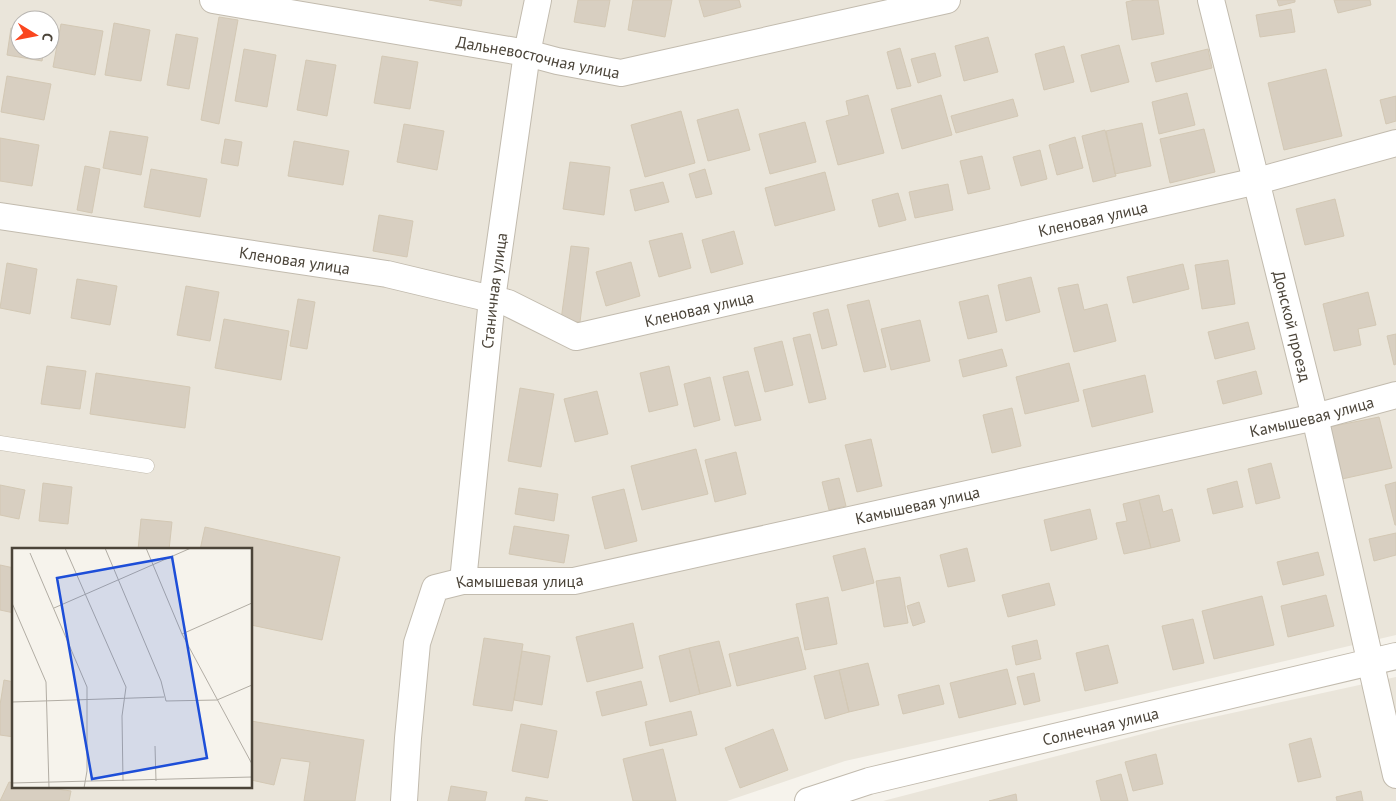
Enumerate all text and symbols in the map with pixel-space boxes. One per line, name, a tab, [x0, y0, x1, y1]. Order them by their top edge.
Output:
north arrow	[10, 10, 60, 60]
street label: Дальневосточная улица	[455, 31, 621, 83]
text: С	[38, 32, 57, 43]
street label: Кленовая улица	[1036, 196, 1150, 241]
street label: Станичная улица	[477, 231, 511, 350]
street label: Кленовая улица	[238, 242, 351, 278]
street label: Донской проезд	[1269, 269, 1316, 384]
street label: Кленовая улица	[642, 287, 756, 331]
street label: Камышевая улица	[1248, 392, 1376, 441]
street label: Камышевая улица	[853, 482, 982, 528]
inset map	[12, 548, 252, 788]
street label: Камышевая улица	[454, 569, 585, 592]
street label: Солнечная улица	[1040, 703, 1161, 750]

